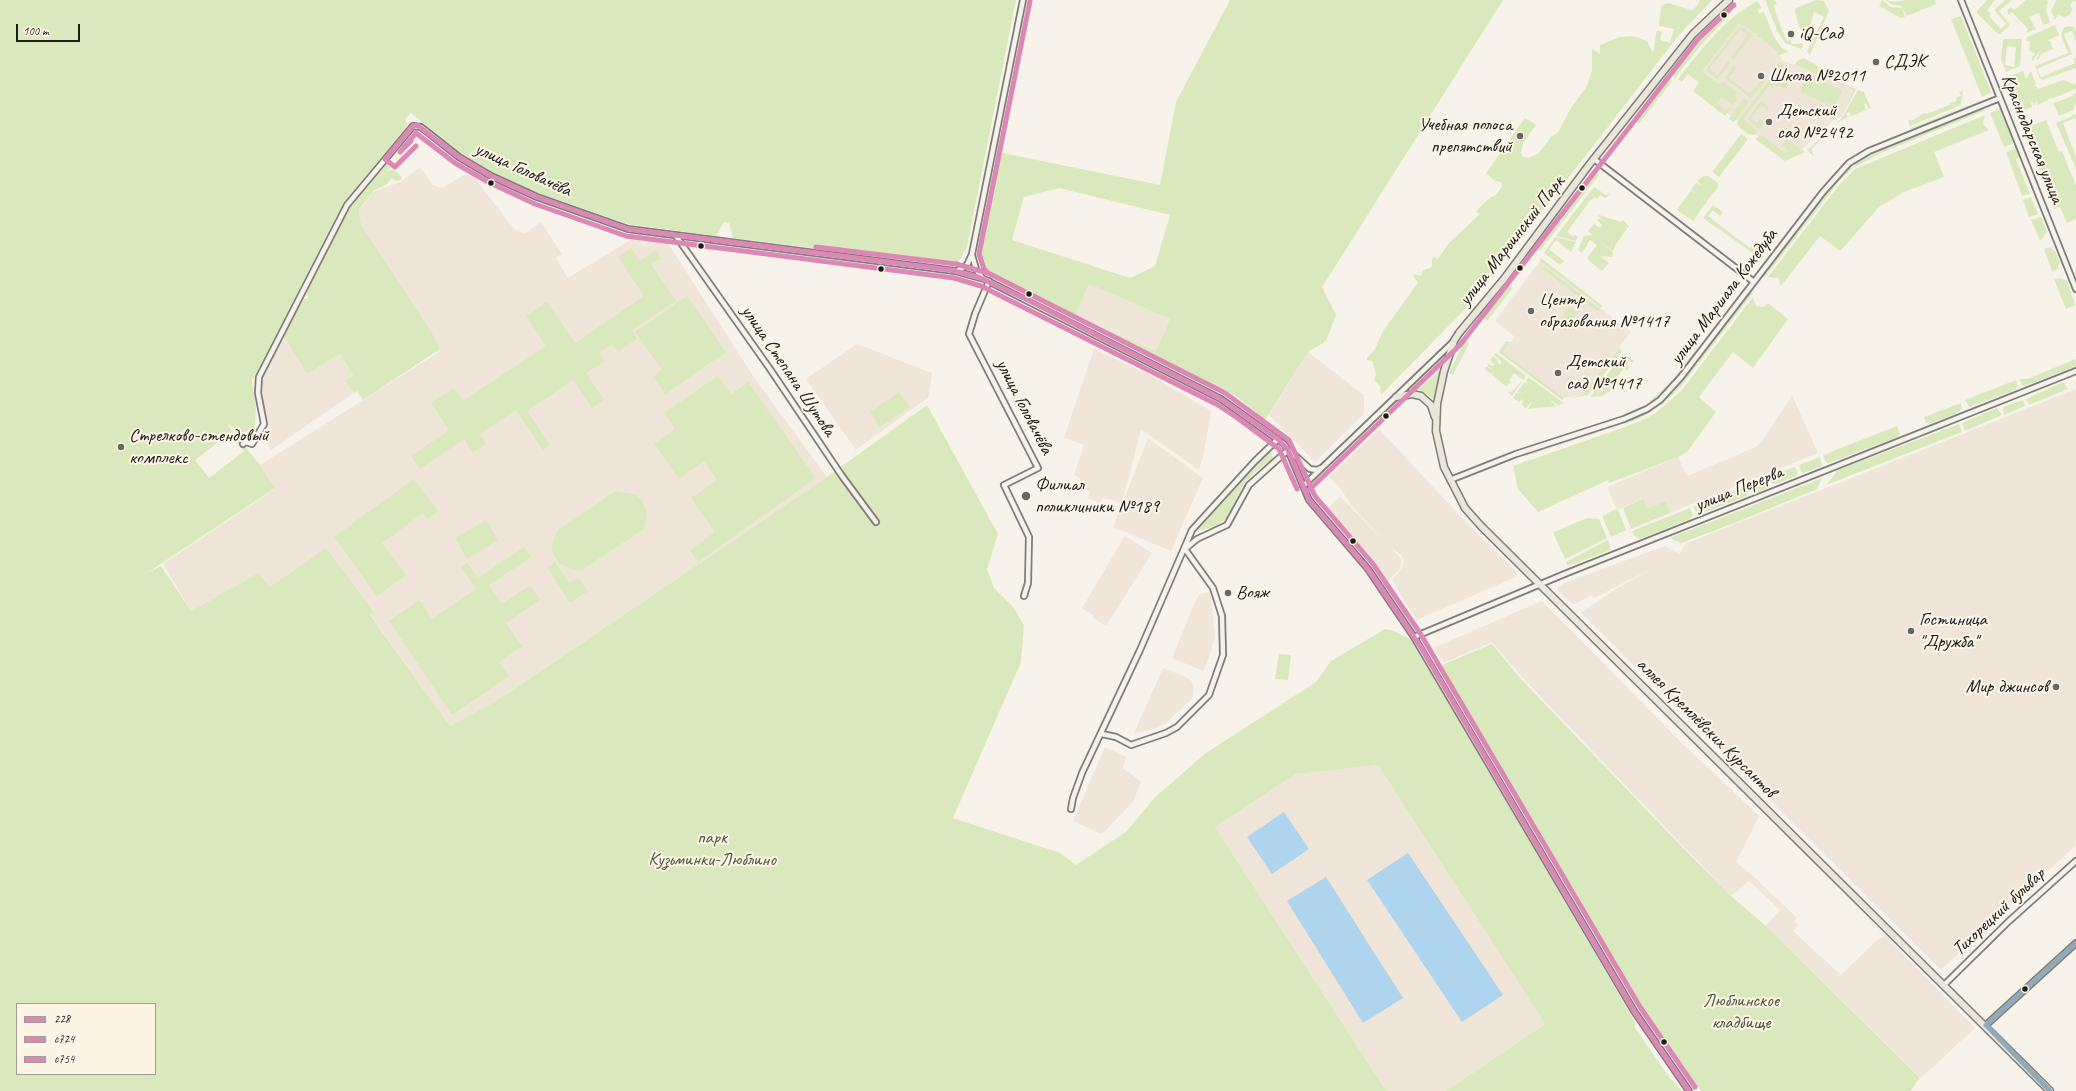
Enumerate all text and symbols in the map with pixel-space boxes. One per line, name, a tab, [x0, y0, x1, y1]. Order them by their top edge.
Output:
unlabelled marker	[1719, 10, 1729, 20]
scale bar	[18, 16, 82, 42]
text: 100 m	[23, 23, 49, 39]
place label: iQ-Сад	[1799, 23, 1842, 45]
marker: iQ-Сад	[1786, 29, 1796, 39]
place label: СДЭК	[1884, 51, 1926, 73]
marker: СДЭК	[1871, 57, 1881, 67]
place label: Школа №2011	[1769, 65, 1865, 87]
marker: Школа №2011	[1756, 71, 1766, 81]
street label: Краснодарская улица	[1996, 71, 2068, 207]
place label: Детский сад №2492	[1777, 100, 1853, 144]
place label: Учебная полоса препятствий	[1418, 114, 1512, 158]
marker: Детский сад №2492	[1764, 117, 1774, 127]
marker: Учебная полоса препятствий	[1515, 131, 1525, 141]
street label: улица Головачёва	[471, 138, 575, 202]
street label: улица Марьинский Парк	[1454, 172, 1570, 310]
unlabelled marker	[486, 178, 496, 188]
unlabelled marker	[1577, 183, 1587, 193]
street label: улица Маршала Кожедуба	[1665, 224, 1783, 370]
unlabelled marker	[696, 241, 706, 251]
unlabelled marker	[1515, 263, 1525, 273]
unlabelled marker	[876, 264, 886, 274]
unlabelled marker	[1024, 289, 1034, 299]
place label: Центр образования №1417	[1539, 289, 1669, 333]
street label: улица Степана Шутова	[736, 301, 840, 441]
marker: Центр образования №1417	[1526, 306, 1536, 316]
place label: Детский сад №1417	[1566, 351, 1642, 395]
street label: улица Головачёва	[990, 356, 1058, 458]
marker: Детский сад №1417	[1553, 368, 1563, 378]
unlabelled marker	[1381, 411, 1391, 421]
place label: Стрелково-стендовый комплекс	[129, 425, 269, 469]
marker: Стрелково-стендовый комплекс	[116, 442, 126, 452]
street label: улица Перерва	[1692, 461, 1786, 517]
place label: Филиал поликлиники №189	[1035, 474, 1159, 518]
marker: Филиал поликлиники №189	[1020, 490, 1032, 502]
unlabelled marker	[1348, 536, 1358, 546]
place label: Вояж	[1236, 582, 1269, 604]
marker: Вояж	[1223, 588, 1233, 598]
place label: Гостиница "Дружба"	[1919, 609, 1987, 653]
marker: Гостиница "Дружба"	[1906, 626, 1916, 636]
street label: аллея Кремлёвских Курсантов	[1631, 653, 1781, 803]
place label: Мир джинсов	[1965, 676, 2048, 698]
marker: Мир джинсов	[2051, 682, 2061, 692]
park label: парк Кузьминки-Люблино	[648, 827, 776, 871]
street label: Тихорецкий бульвар	[1948, 863, 2050, 961]
unlabelled marker	[2020, 984, 2030, 994]
park label: Люблинское кладбище	[1703, 990, 1779, 1034]
legend	[16, 1003, 156, 1075]
text: 228	[54, 1011, 70, 1027]
text: с724	[54, 1031, 74, 1047]
unlabelled marker	[1659, 1037, 1669, 1047]
text: с754	[54, 1051, 74, 1067]

